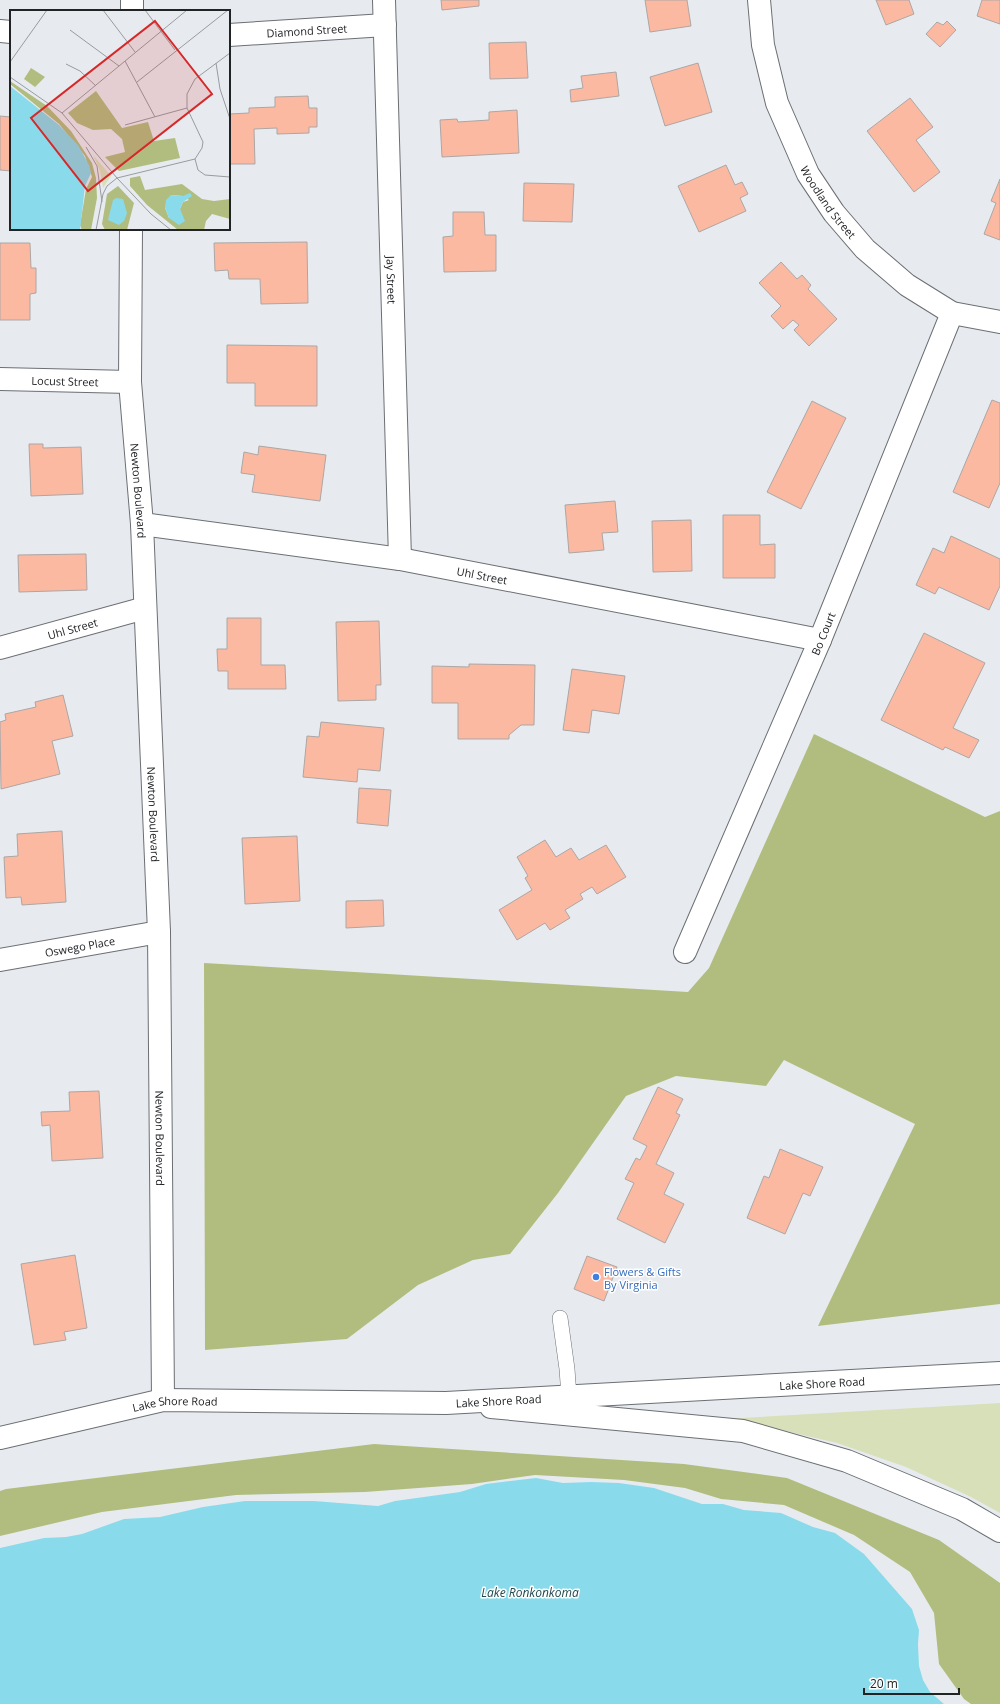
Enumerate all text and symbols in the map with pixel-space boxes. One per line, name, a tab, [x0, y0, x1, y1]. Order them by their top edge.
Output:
inset map	[10, 10, 230, 230]
street label: Diamond Street	[266, 20, 348, 40]
street label: Woodland Street	[798, 163, 860, 241]
street label: Jay Street	[384, 255, 400, 304]
street label: Locust Street	[31, 372, 99, 389]
street label: Newton Boulevard	[128, 442, 150, 539]
street label: Uhl Street	[456, 563, 509, 587]
street label: Bo Court	[807, 610, 838, 657]
street label: Uhl Street	[46, 614, 99, 642]
street label: Newton Boulevard	[145, 766, 164, 862]
street label: Oswego Place	[44, 932, 116, 959]
street label: Newton Boulevard	[153, 1090, 169, 1186]
place label: Flowers & Gifts By Virginia	[604, 1264, 681, 1292]
marker: Flowers & Gifts By Virginia	[591, 1272, 601, 1282]
street label: Lake Shore Road	[779, 1373, 865, 1392]
street label: Lake Shore Road	[455, 1390, 542, 1410]
street label: Lake Shore Road	[131, 1392, 218, 1414]
water label: Lake Ronkonkoma	[481, 1584, 579, 1601]
scale bar	[864, 1670, 959, 1696]
text: 20 m	[870, 1675, 898, 1692]

